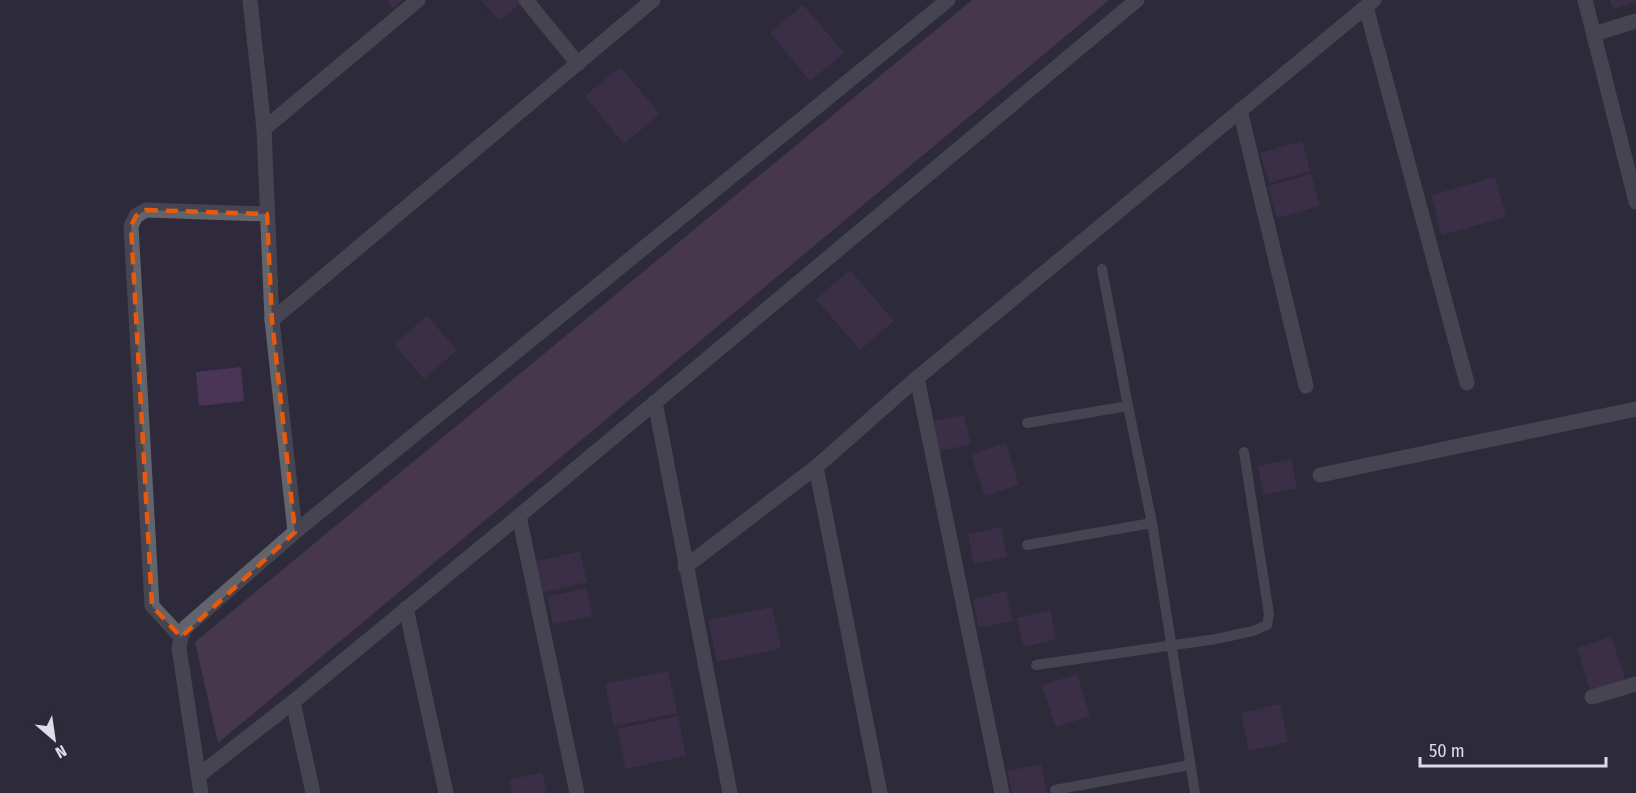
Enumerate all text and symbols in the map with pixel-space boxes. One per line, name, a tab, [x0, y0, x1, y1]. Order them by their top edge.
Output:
north arrow	[24, 709, 84, 769]
scale bar	[1420, 730, 1606, 768]
text: 50 m	[1429, 740, 1465, 762]
text: N	[52, 741, 70, 762]

